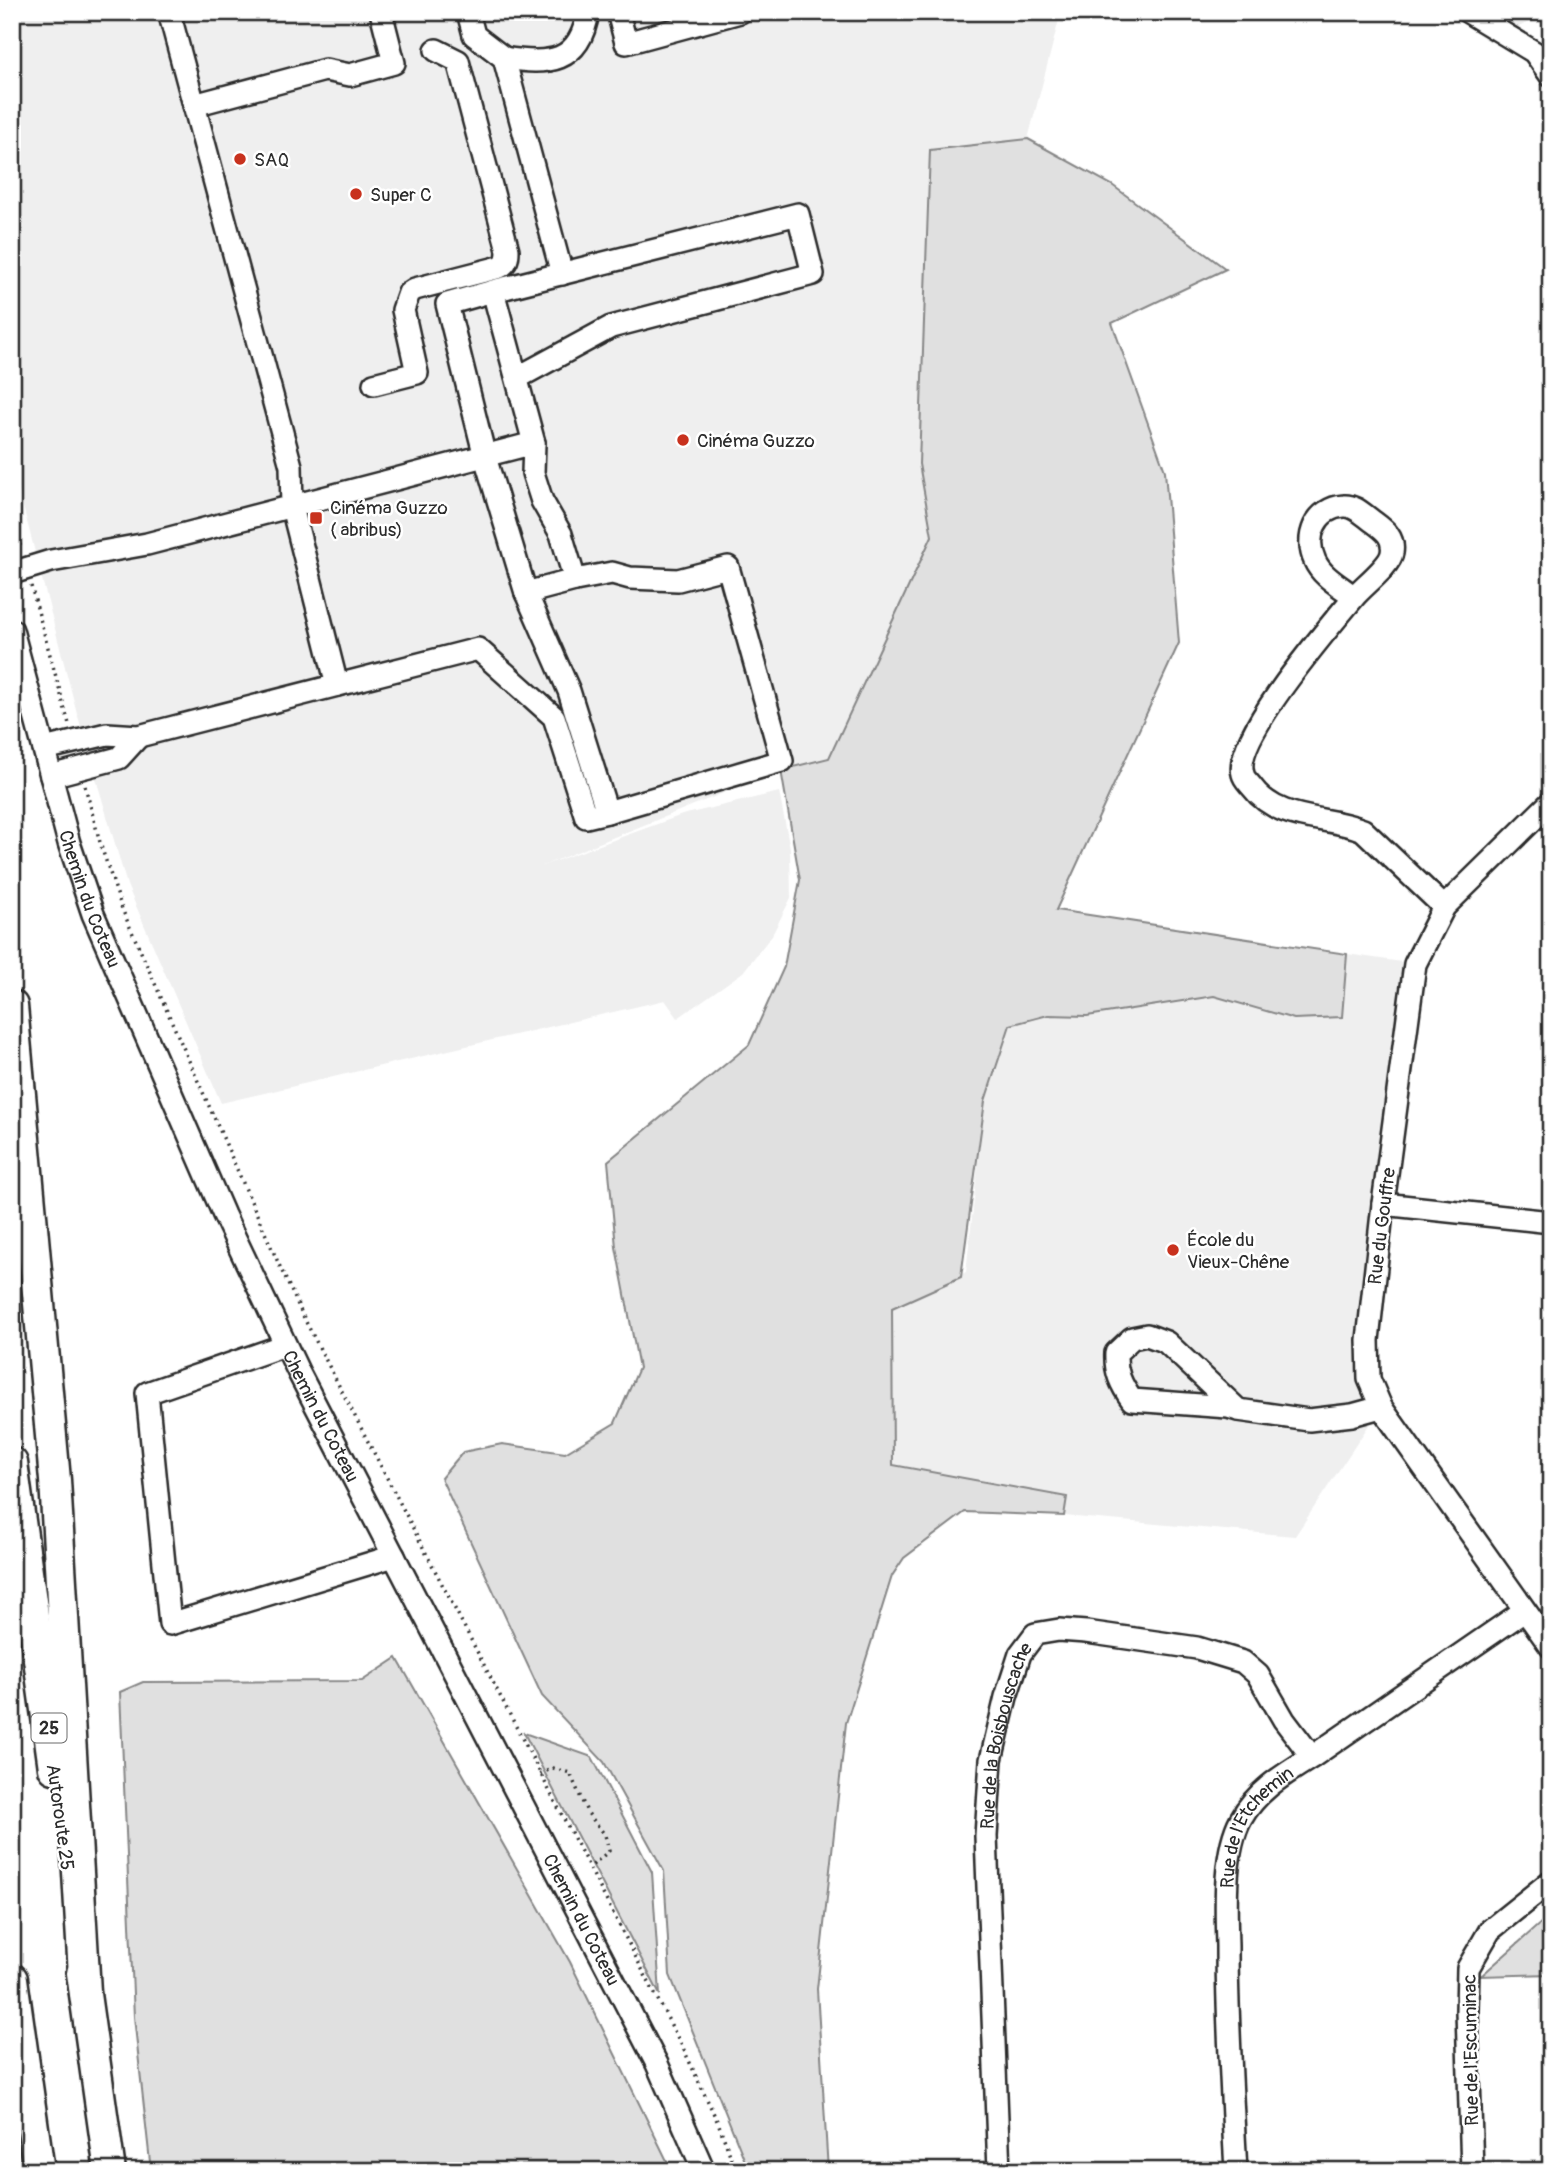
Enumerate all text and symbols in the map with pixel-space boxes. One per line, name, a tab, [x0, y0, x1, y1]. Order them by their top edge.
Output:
place label: SAQ	[254, 148, 289, 172]
marker: SAQ	[232, 151, 248, 167]
place label: Super C	[370, 183, 432, 207]
marker: Super C	[348, 186, 364, 202]
place label: Cinéma Guzzo	[697, 429, 815, 453]
marker: Cinéma Guzzo	[675, 432, 691, 448]
place label: Cinéma Guzzo ( abribus)	[330, 496, 448, 542]
marker: Cinéma Guzzo ( abribus)	[308, 510, 324, 526]
street label: Chemin du Coteau	[53, 828, 126, 971]
street label: Rue du Gouffre	[1363, 1166, 1401, 1286]
place label: École du Vieux-Chêne	[1187, 1228, 1290, 1274]
marker: École du Vieux-Chêne	[1165, 1242, 1181, 1258]
street label: Chemin du Coteau	[277, 1347, 364, 1486]
street label: Rue de la Boisbouscache	[975, 1637, 1038, 1830]
road number: 25	[32, 1714, 66, 1742]
street label: Rue de l'Etchemin	[1216, 1761, 1298, 1889]
street label: Autoroute 25	[41, 1762, 79, 1872]
street label: Chemin du Coteau	[537, 1850, 625, 1990]
street label: Rue de l'Escuminac	[1458, 1974, 1484, 2126]

